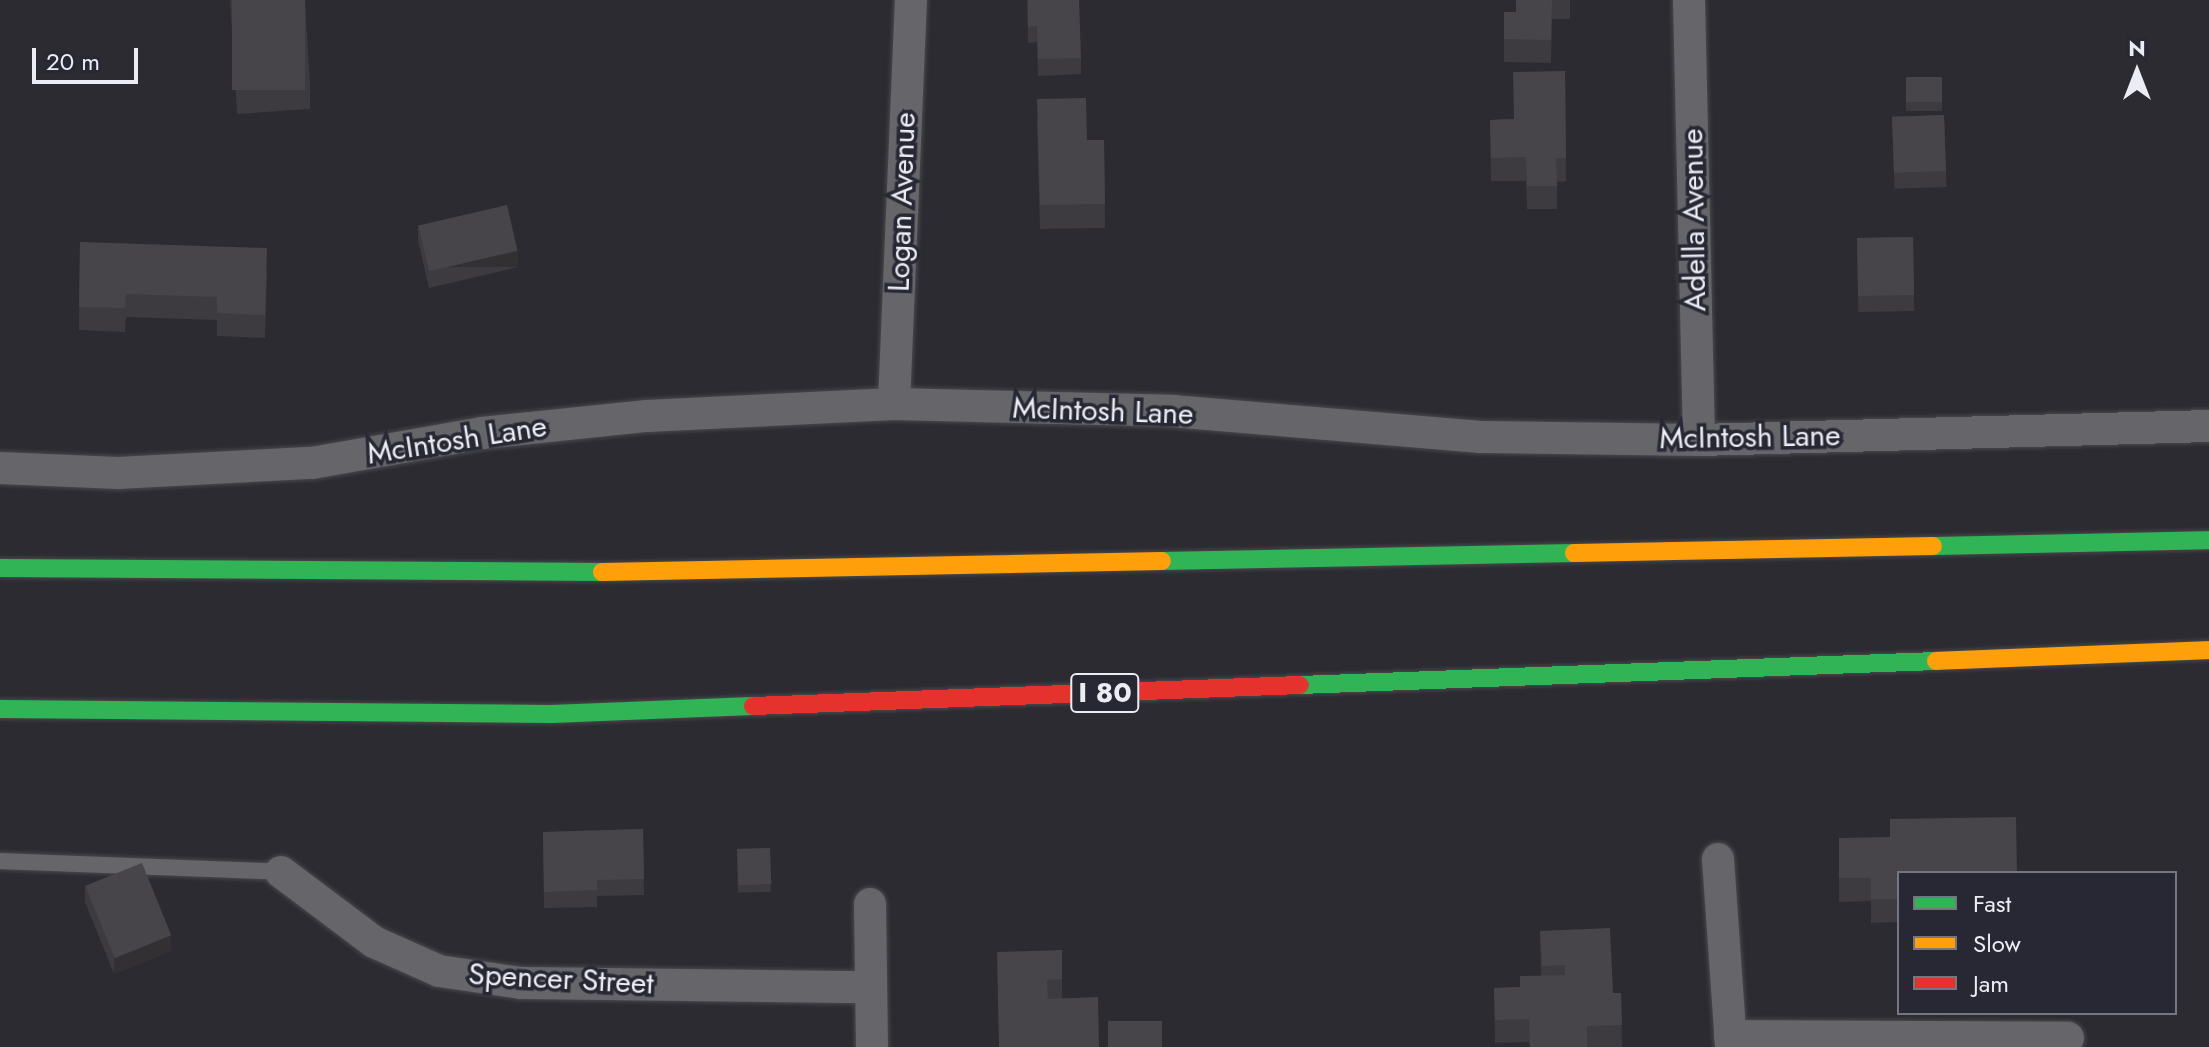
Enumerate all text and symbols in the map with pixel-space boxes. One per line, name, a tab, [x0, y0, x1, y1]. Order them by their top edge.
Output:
scale bar	[36, 32, 142, 82]
north arrow	[2097, 32, 2177, 112]
text: N	[2128, 32, 2146, 64]
text: 20 m	[46, 44, 100, 79]
street label: Logan Avenue	[881, 112, 923, 292]
street label: Adella Avenue	[1674, 128, 1714, 312]
street label: McIntosh Lane	[1012, 390, 1194, 432]
street label: McIntosh Lane	[365, 408, 549, 472]
street label: McIntosh Lane	[1659, 417, 1841, 457]
road number: I 80	[1069, 669, 1141, 717]
legend	[1897, 871, 2177, 1015]
text: Fast	[1973, 886, 2011, 921]
text: Slow	[1973, 926, 2021, 961]
street label: Spencer Street	[467, 956, 655, 1002]
text: Jam	[1973, 966, 2009, 1001]

